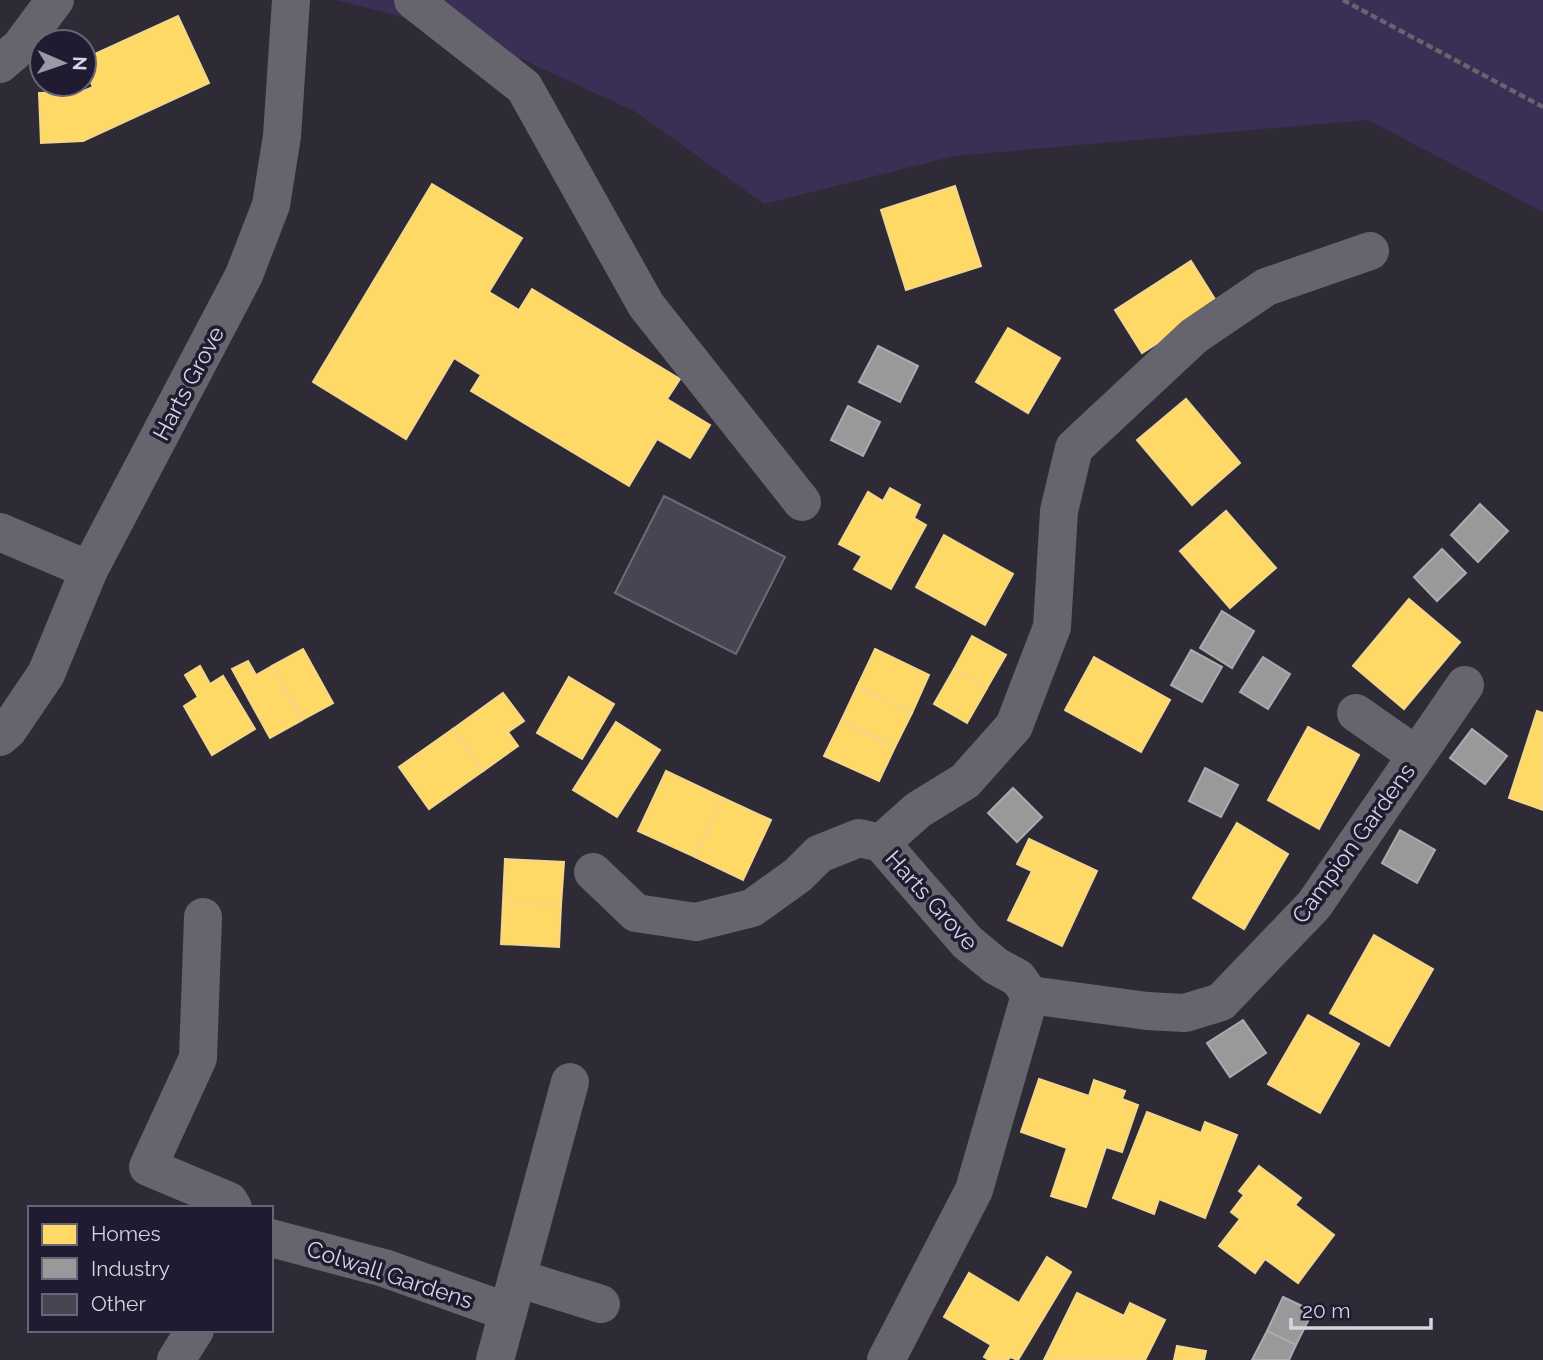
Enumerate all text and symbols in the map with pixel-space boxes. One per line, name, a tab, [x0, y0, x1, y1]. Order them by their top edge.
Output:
north arrow	[28, 28, 98, 98]
text: N	[69, 56, 91, 71]
street label: Harts Grove	[147, 322, 229, 444]
street label: Campion Gardens	[1286, 758, 1420, 928]
street label: Harts Grove	[880, 845, 984, 955]
legend	[28, 1206, 273, 1332]
text: Homes	[91, 1221, 161, 1246]
street label: Colwall Gardens	[304, 1234, 476, 1314]
text: Industry	[91, 1256, 170, 1281]
scale bar	[1291, 1286, 1431, 1330]
text: Other	[91, 1291, 146, 1316]
text: 20 m	[1302, 1298, 1350, 1323]

